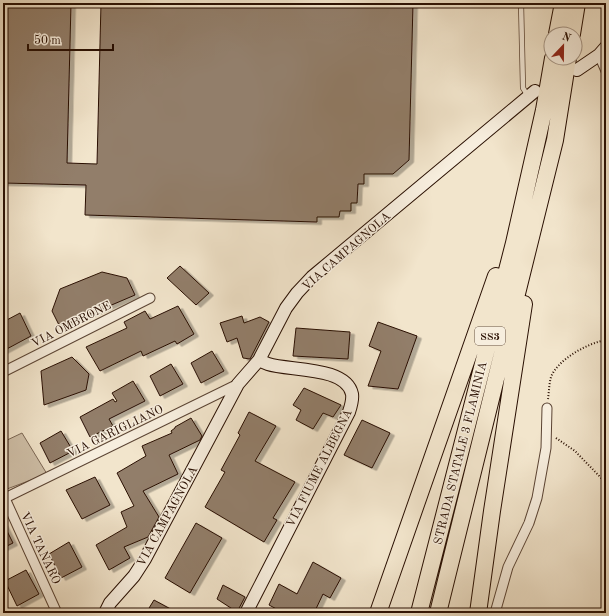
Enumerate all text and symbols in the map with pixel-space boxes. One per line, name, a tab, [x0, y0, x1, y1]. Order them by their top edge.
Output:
scale bar	[28, 26, 113, 52]
north arrow	[543, 26, 583, 66]
text: N	[560, 31, 573, 45]
text: 50 m	[34, 34, 61, 47]
street label: VIA CAMPAGNOLA	[300, 210, 393, 293]
street label: VIA OMBRONE	[30, 300, 113, 350]
road number: SS3	[475, 327, 505, 345]
street label: STRADA STATALE 3 FLAMINIA	[432, 361, 490, 546]
street label: VIA GARIGLIANO	[65, 403, 165, 460]
street label: VIA FIUME ALBEGNA	[285, 407, 355, 529]
street label: VIA CAMPAGNOLA	[135, 464, 200, 569]
street label: VIA TANARO	[18, 510, 62, 586]

